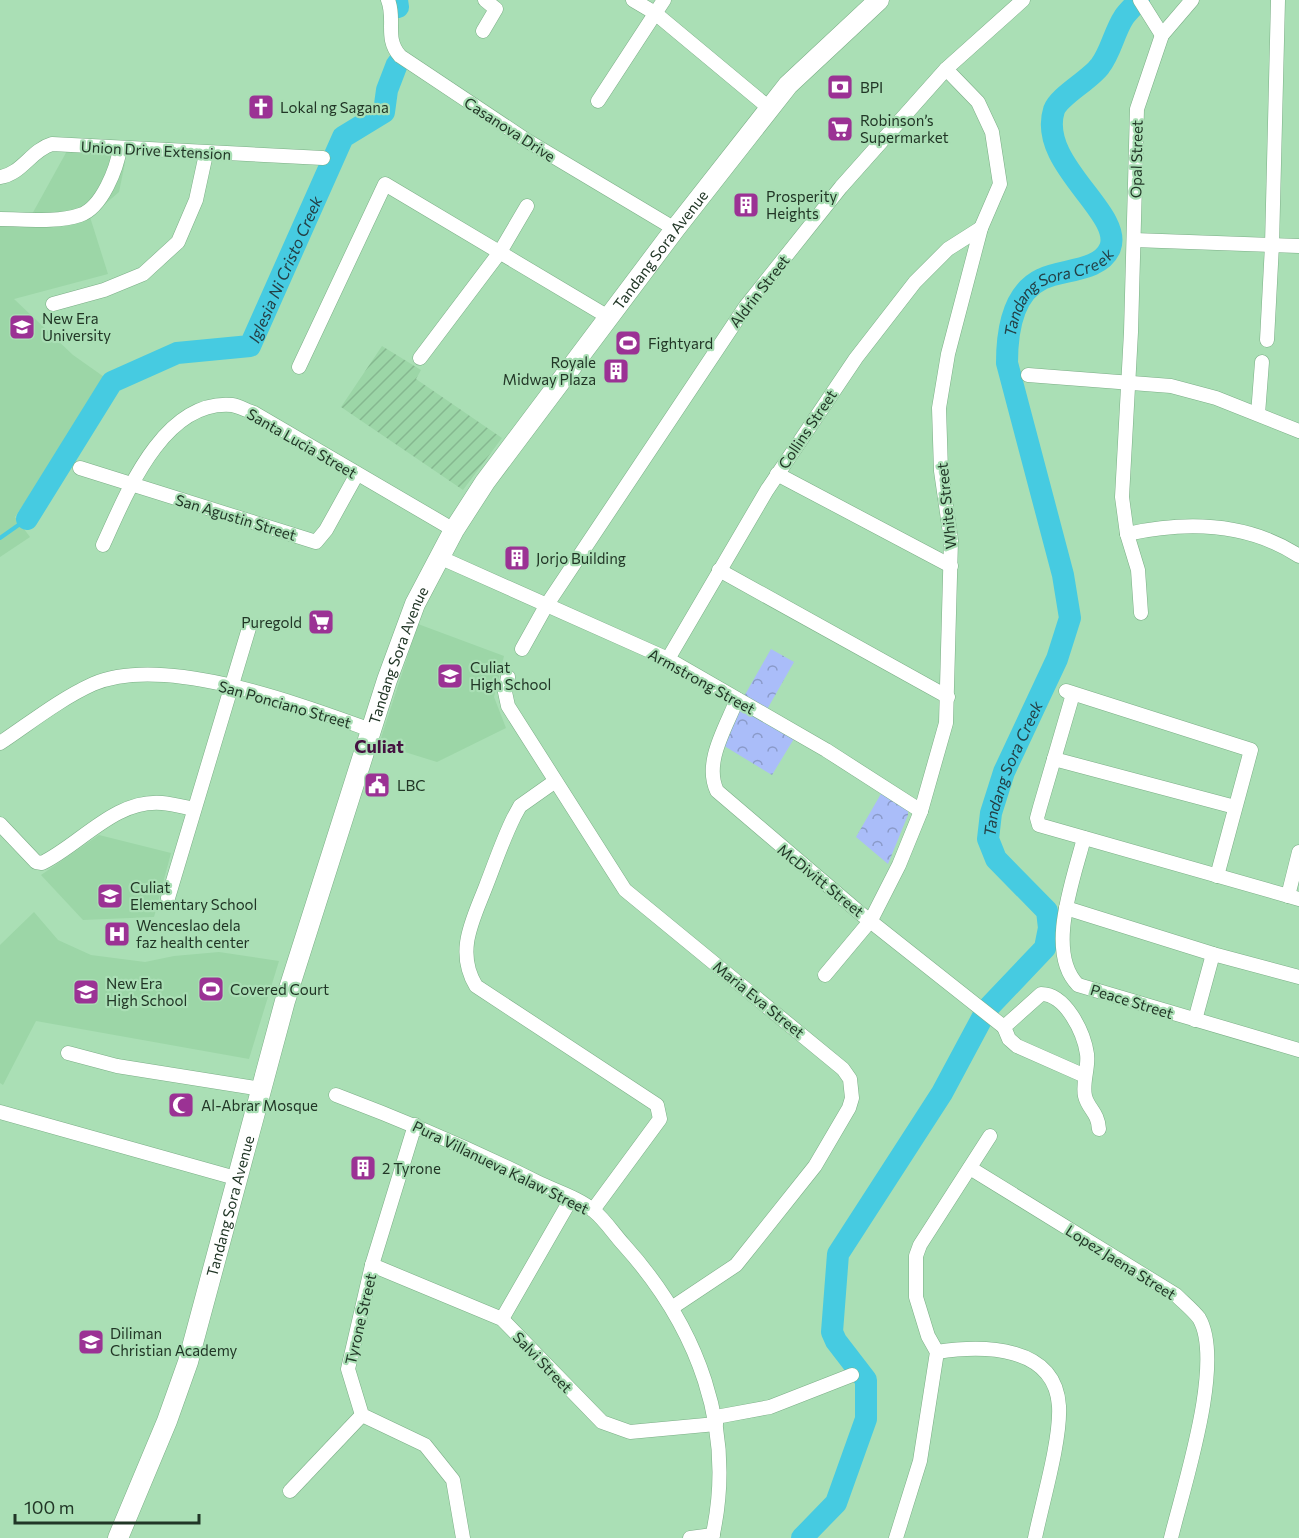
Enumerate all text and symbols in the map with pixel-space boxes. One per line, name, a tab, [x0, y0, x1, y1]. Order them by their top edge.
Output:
bank icon: BPI	[825, 72, 855, 102]
place label: BPI	[860, 78, 883, 96]
church icon: Lokal ng Sagana	[246, 92, 276, 122]
street label: Casanova Drive	[461, 93, 559, 165]
place label: Lokal ng Sagana	[280, 98, 389, 116]
place label: Robinson’s Supermarket	[860, 111, 949, 146]
supermarket icon: Robinson’s Supermarket	[825, 114, 855, 144]
street label: Opal Street	[1126, 120, 1146, 198]
street label: Union Drive Extension	[80, 137, 232, 163]
street label: Tandang Sora Avenue	[609, 186, 711, 313]
place label: Prosperity Heights	[766, 187, 838, 222]
building icon: Prosperity Heights	[731, 190, 761, 220]
water label: Iglesia Ni Cristo Creek	[243, 193, 325, 345]
water label: Tandang Sora Creek	[999, 244, 1117, 338]
street label: Aldrin Street	[725, 251, 793, 331]
place label: New Era University	[42, 309, 111, 344]
school or university icon: New Era University	[7, 312, 37, 342]
sports icon: Fightyard	[613, 328, 643, 358]
place label: Fightyard	[648, 334, 713, 352]
place label: Royale Midway Plaza	[503, 353, 596, 388]
building icon: Royale Midway Plaza	[601, 356, 631, 386]
street label: Collins Street	[774, 386, 840, 472]
street label: Santa Lucia Street	[244, 404, 360, 482]
street label: White Street	[933, 462, 959, 550]
street label: San Agustin Street	[173, 490, 299, 544]
building icon: Jorjo Building	[502, 543, 532, 573]
place label: Jorjo Building	[536, 549, 626, 567]
street label: Tandang Sora Avenue	[365, 583, 432, 726]
supermarket icon: Puregold	[306, 607, 336, 637]
place label: Puregold	[241, 613, 302, 631]
street label: Armstrong Street	[646, 644, 758, 718]
place label: Culiat High School	[470, 658, 551, 693]
school or university icon: Culiat High School	[435, 661, 465, 691]
street label: San Ponciano Street	[217, 676, 353, 732]
water label: Tandang Sora Creek	[979, 697, 1046, 838]
district label: Culiat	[354, 735, 404, 757]
public building icon: LBC	[362, 770, 392, 800]
place label: LBC	[397, 776, 426, 794]
street label: McDivitt Street	[774, 840, 868, 920]
place label: Culiat Elementary School	[130, 878, 257, 913]
school or university icon: Culiat Elementary School	[95, 881, 125, 911]
place label: Wenceslao dela faz health center	[136, 916, 250, 951]
hospital icon: Wenceslao dela faz health center	[102, 919, 132, 949]
street label: Maria Eva Street	[710, 957, 808, 1041]
place label: New Era High School	[106, 974, 187, 1009]
sports icon: Covered Court	[196, 974, 226, 1004]
school or university icon: New Era High School	[71, 977, 101, 1007]
place label: Covered Court	[230, 980, 329, 998]
street label: Peace Street	[1088, 980, 1176, 1022]
mosque icon: Al-Abrar Mosque	[166, 1090, 196, 1120]
place label: Al-Abrar Mosque	[201, 1096, 318, 1114]
street label: Pura Villanueva Kalaw Street	[410, 1116, 592, 1218]
street label: Tandang Sora Avenue	[202, 1133, 257, 1279]
building icon: 2 Tyrone	[348, 1153, 378, 1183]
place label: 2 Tyrone	[382, 1159, 441, 1177]
street label: Lopez Jaena Street	[1063, 1221, 1179, 1303]
street label: Tyrone Street	[341, 1272, 379, 1366]
place label: Diliman Christian Academy	[110, 1324, 238, 1359]
school or university icon: Diliman Christian Academy	[76, 1327, 106, 1357]
street label: Salvi Street	[510, 1328, 576, 1396]
scale bar	[15, 1487, 200, 1525]
text: 100 m	[24, 1496, 74, 1518]

